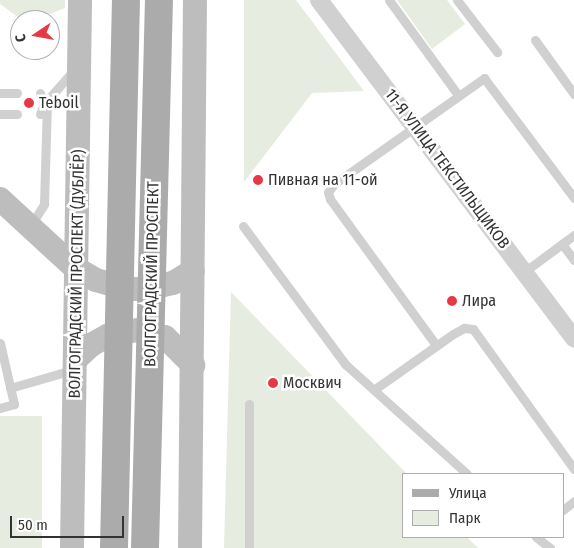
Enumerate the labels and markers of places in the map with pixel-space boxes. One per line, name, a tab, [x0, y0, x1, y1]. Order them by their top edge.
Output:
place label: Teboil	[39, 93, 79, 113]
marker: Teboil	[23, 97, 35, 109]
place label: Пивная на 11-ой	[268, 170, 378, 190]
marker: Пивная на 11-ой	[252, 174, 264, 186]
place label: Лира	[462, 291, 496, 311]
marker: Лира	[446, 295, 458, 307]
place label: Москвич	[283, 373, 342, 393]
marker: Москвич	[267, 377, 279, 389]

